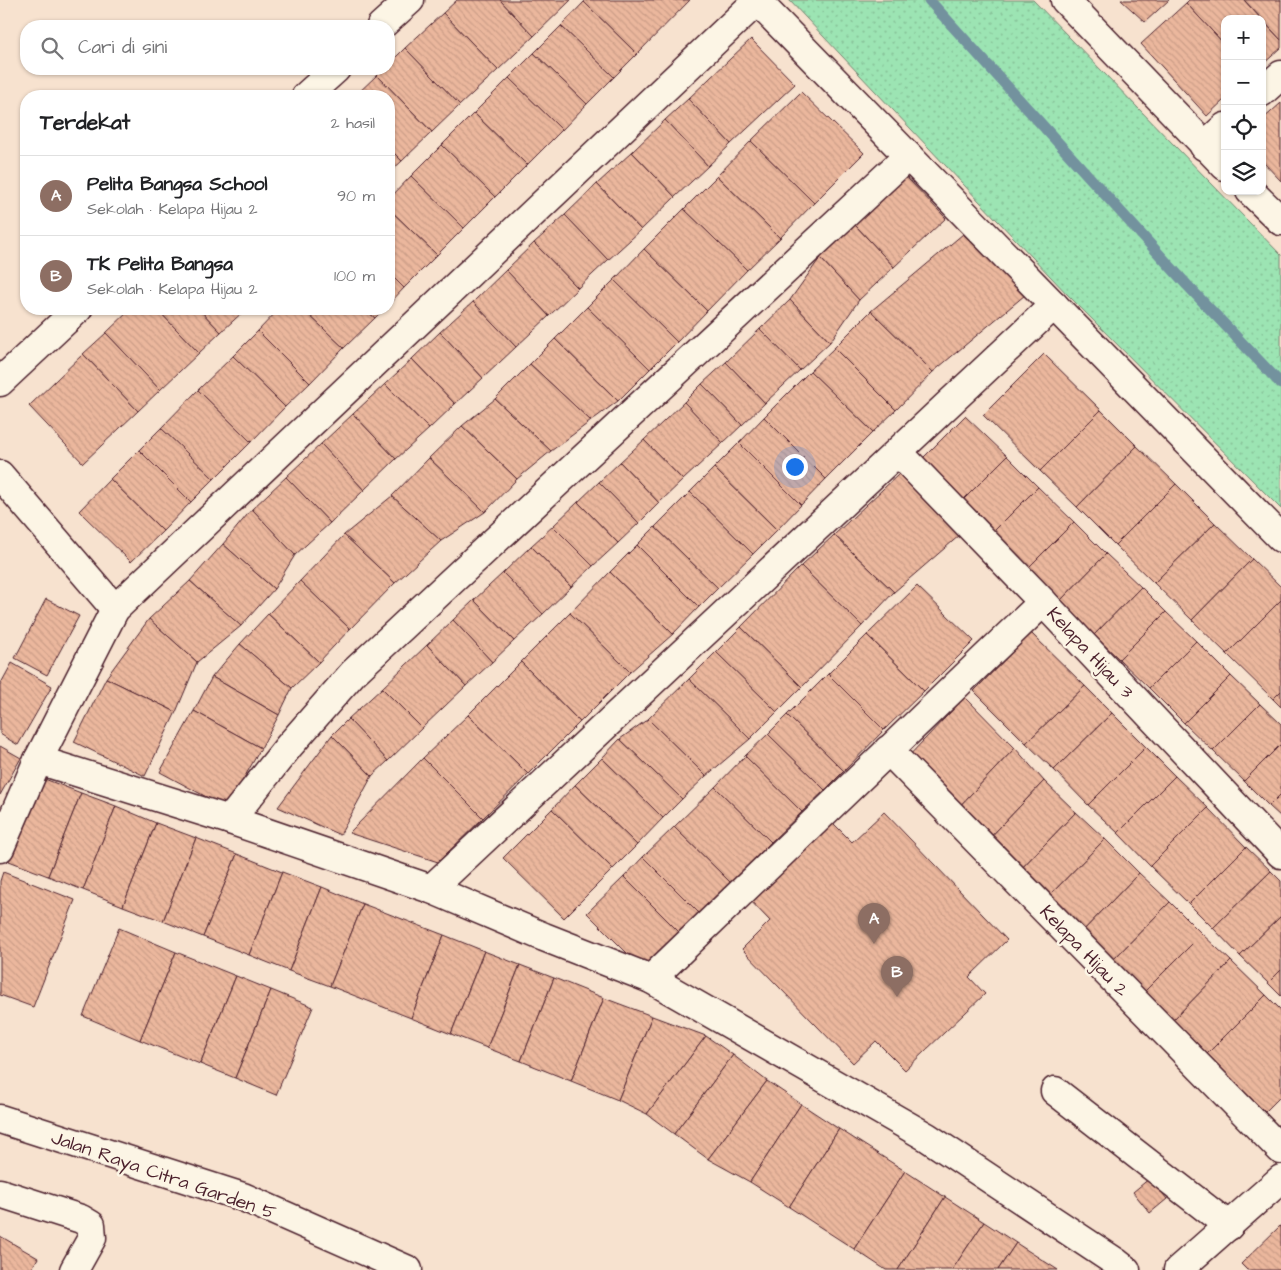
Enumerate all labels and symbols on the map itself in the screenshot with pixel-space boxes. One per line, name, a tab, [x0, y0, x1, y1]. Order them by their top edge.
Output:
your location	[782, 454, 808, 480]
street label: Kelapa Hijau 3	[1040, 601, 1140, 705]
street label: Kelapa Hijau 2	[1033, 899, 1135, 1003]
pin: A	[858, 903, 890, 944]
pin: B	[881, 956, 913, 997]
street label: Jalan Raya Citra Garden 5	[47, 1124, 280, 1228]

